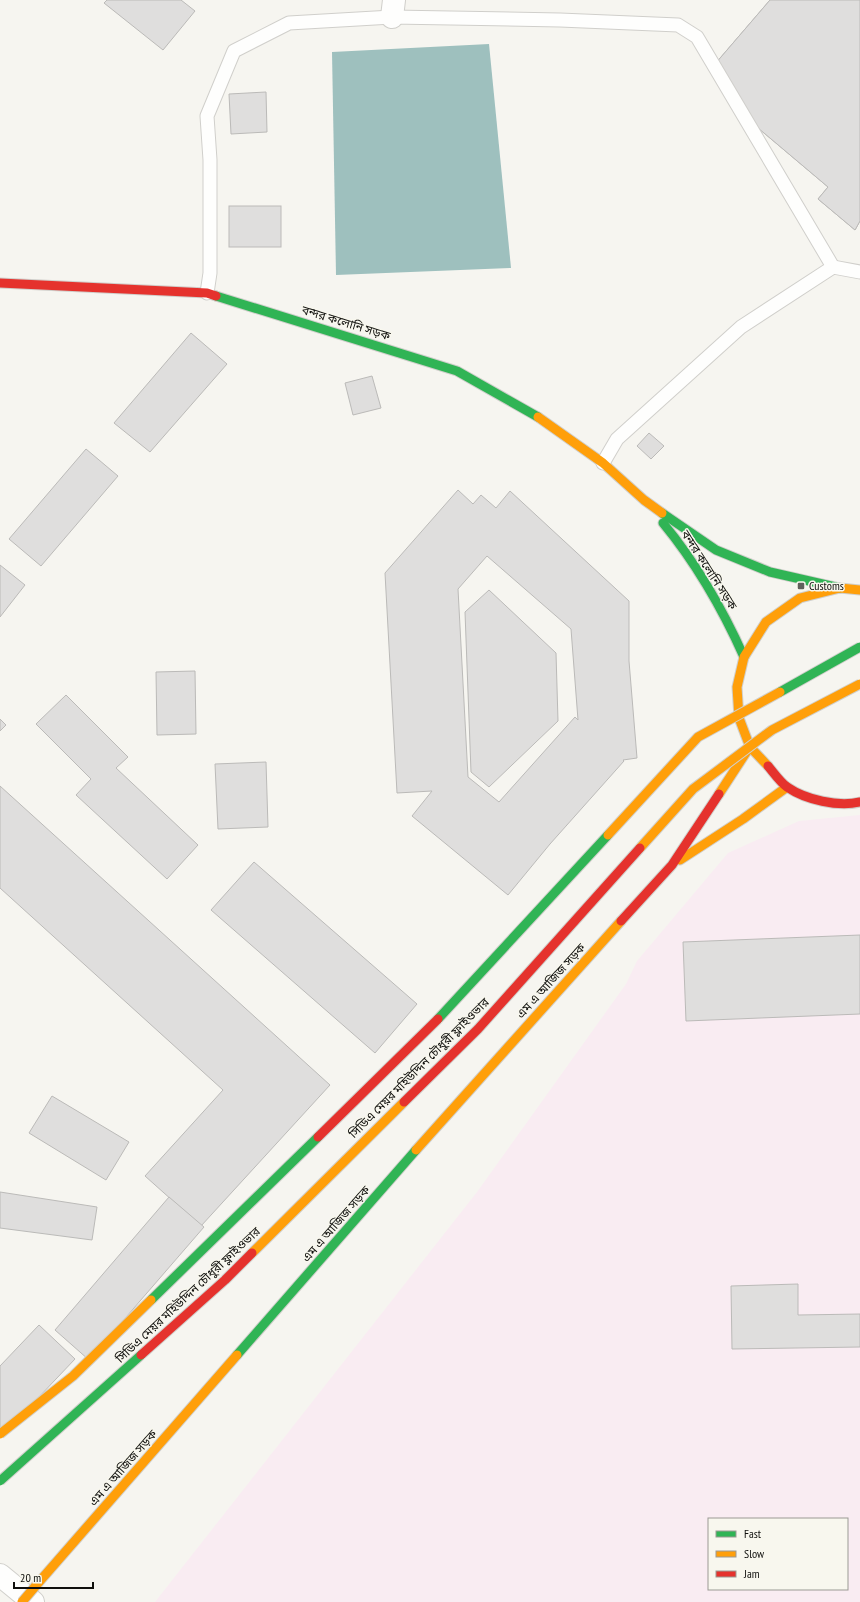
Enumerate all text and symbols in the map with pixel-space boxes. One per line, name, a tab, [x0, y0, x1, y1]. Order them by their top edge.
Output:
street label: বন্দর কলোনি সড়ক	[299, 302, 392, 343]
street label: বন্দর কলোনি সড়ক	[678, 526, 741, 613]
place label: Customs	[809, 578, 844, 593]
marker: Customs	[796, 581, 806, 591]
street label: এম এ আজিজ সড়ক	[513, 940, 589, 1021]
street label: সিডিএ মেয়র মহিউদ্দিন চৌধুরী ফ্লাইওভার	[345, 994, 493, 1142]
street label: এম এ আজিজ সড়ক	[298, 1182, 373, 1265]
street label: সিডিএ মেয়র মহিউদ্দিন চৌধুরী ফ্লাইওভার	[112, 1223, 264, 1367]
street label: এম এ আজিজ সড়ক	[85, 1426, 160, 1509]
legend	[708, 1518, 848, 1590]
text: Fast	[744, 1526, 762, 1541]
text: Slow	[744, 1546, 765, 1561]
scale bar	[14, 1564, 93, 1590]
text: Jam	[743, 1566, 760, 1581]
text: 20 m	[20, 1570, 41, 1585]

